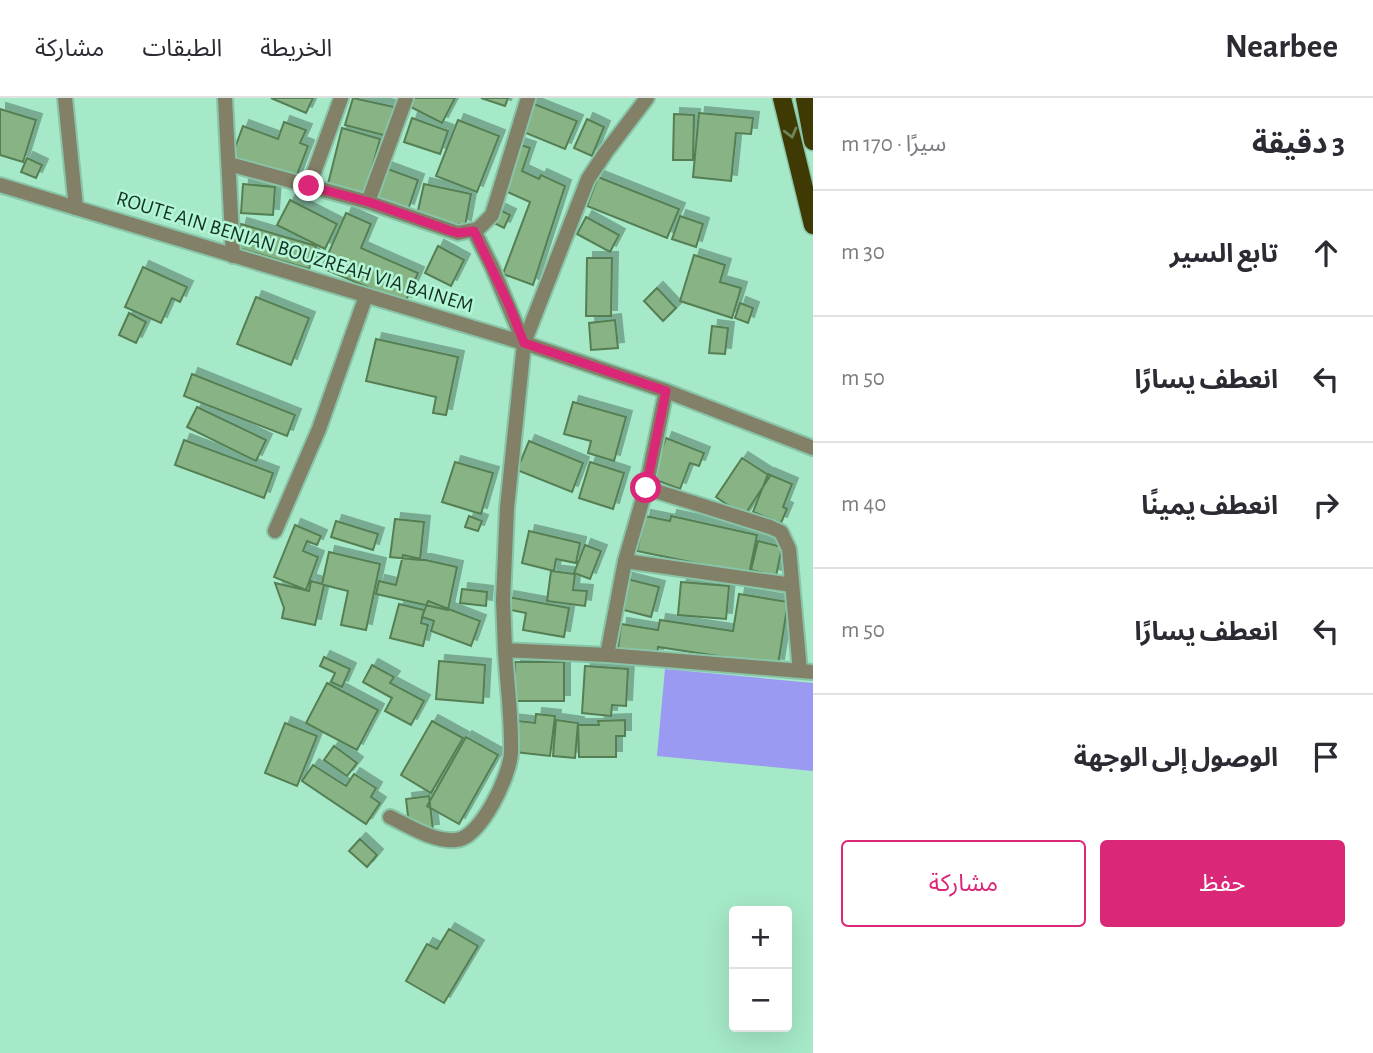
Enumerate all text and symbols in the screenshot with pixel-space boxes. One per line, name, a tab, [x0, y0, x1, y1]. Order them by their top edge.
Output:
text: Nearbee	[1225, 31, 1338, 64]
text: مشاركة	[35, 37, 104, 61]
text: الطبقات	[142, 37, 222, 61]
text: الخريطة	[260, 37, 332, 61]
one-way arrow	[783, 127, 797, 139]
text: 3 دقيقة	[1252, 129, 1345, 159]
text: سيرًا · 170 m	[841, 133, 946, 156]
route end	[293, 170, 324, 201]
street label: ROUTE AIN BENIAN BOUZREAH VIA BAINEM	[114, 188, 476, 316]
icon: ahead	[1307, 234, 1345, 272]
text: 30 m	[841, 241, 885, 264]
text: تابع السير	[1170, 241, 1278, 267]
icon: left	[1307, 360, 1345, 398]
text: 50 m	[841, 367, 885, 390]
text: انعطف يسارًا	[1134, 367, 1278, 393]
route start	[630, 472, 661, 503]
icon: right	[1307, 486, 1345, 524]
text: 40 m	[841, 493, 886, 516]
text: انعطف يمينًا	[1141, 493, 1278, 519]
icon: left	[1307, 612, 1345, 650]
text: 50 m	[841, 619, 885, 642]
text: انعطف يسارًا	[1134, 619, 1278, 645]
icon: arrive	[1307, 738, 1345, 776]
text: الوصول إلى الوجهة	[1074, 745, 1278, 771]
button: مشاركة	[841, 840, 1086, 927]
button: حفظ	[1100, 840, 1345, 927]
map controls	[729, 906, 792, 1032]
button: +	[729, 906, 792, 969]
button: −	[729, 969, 792, 1032]

